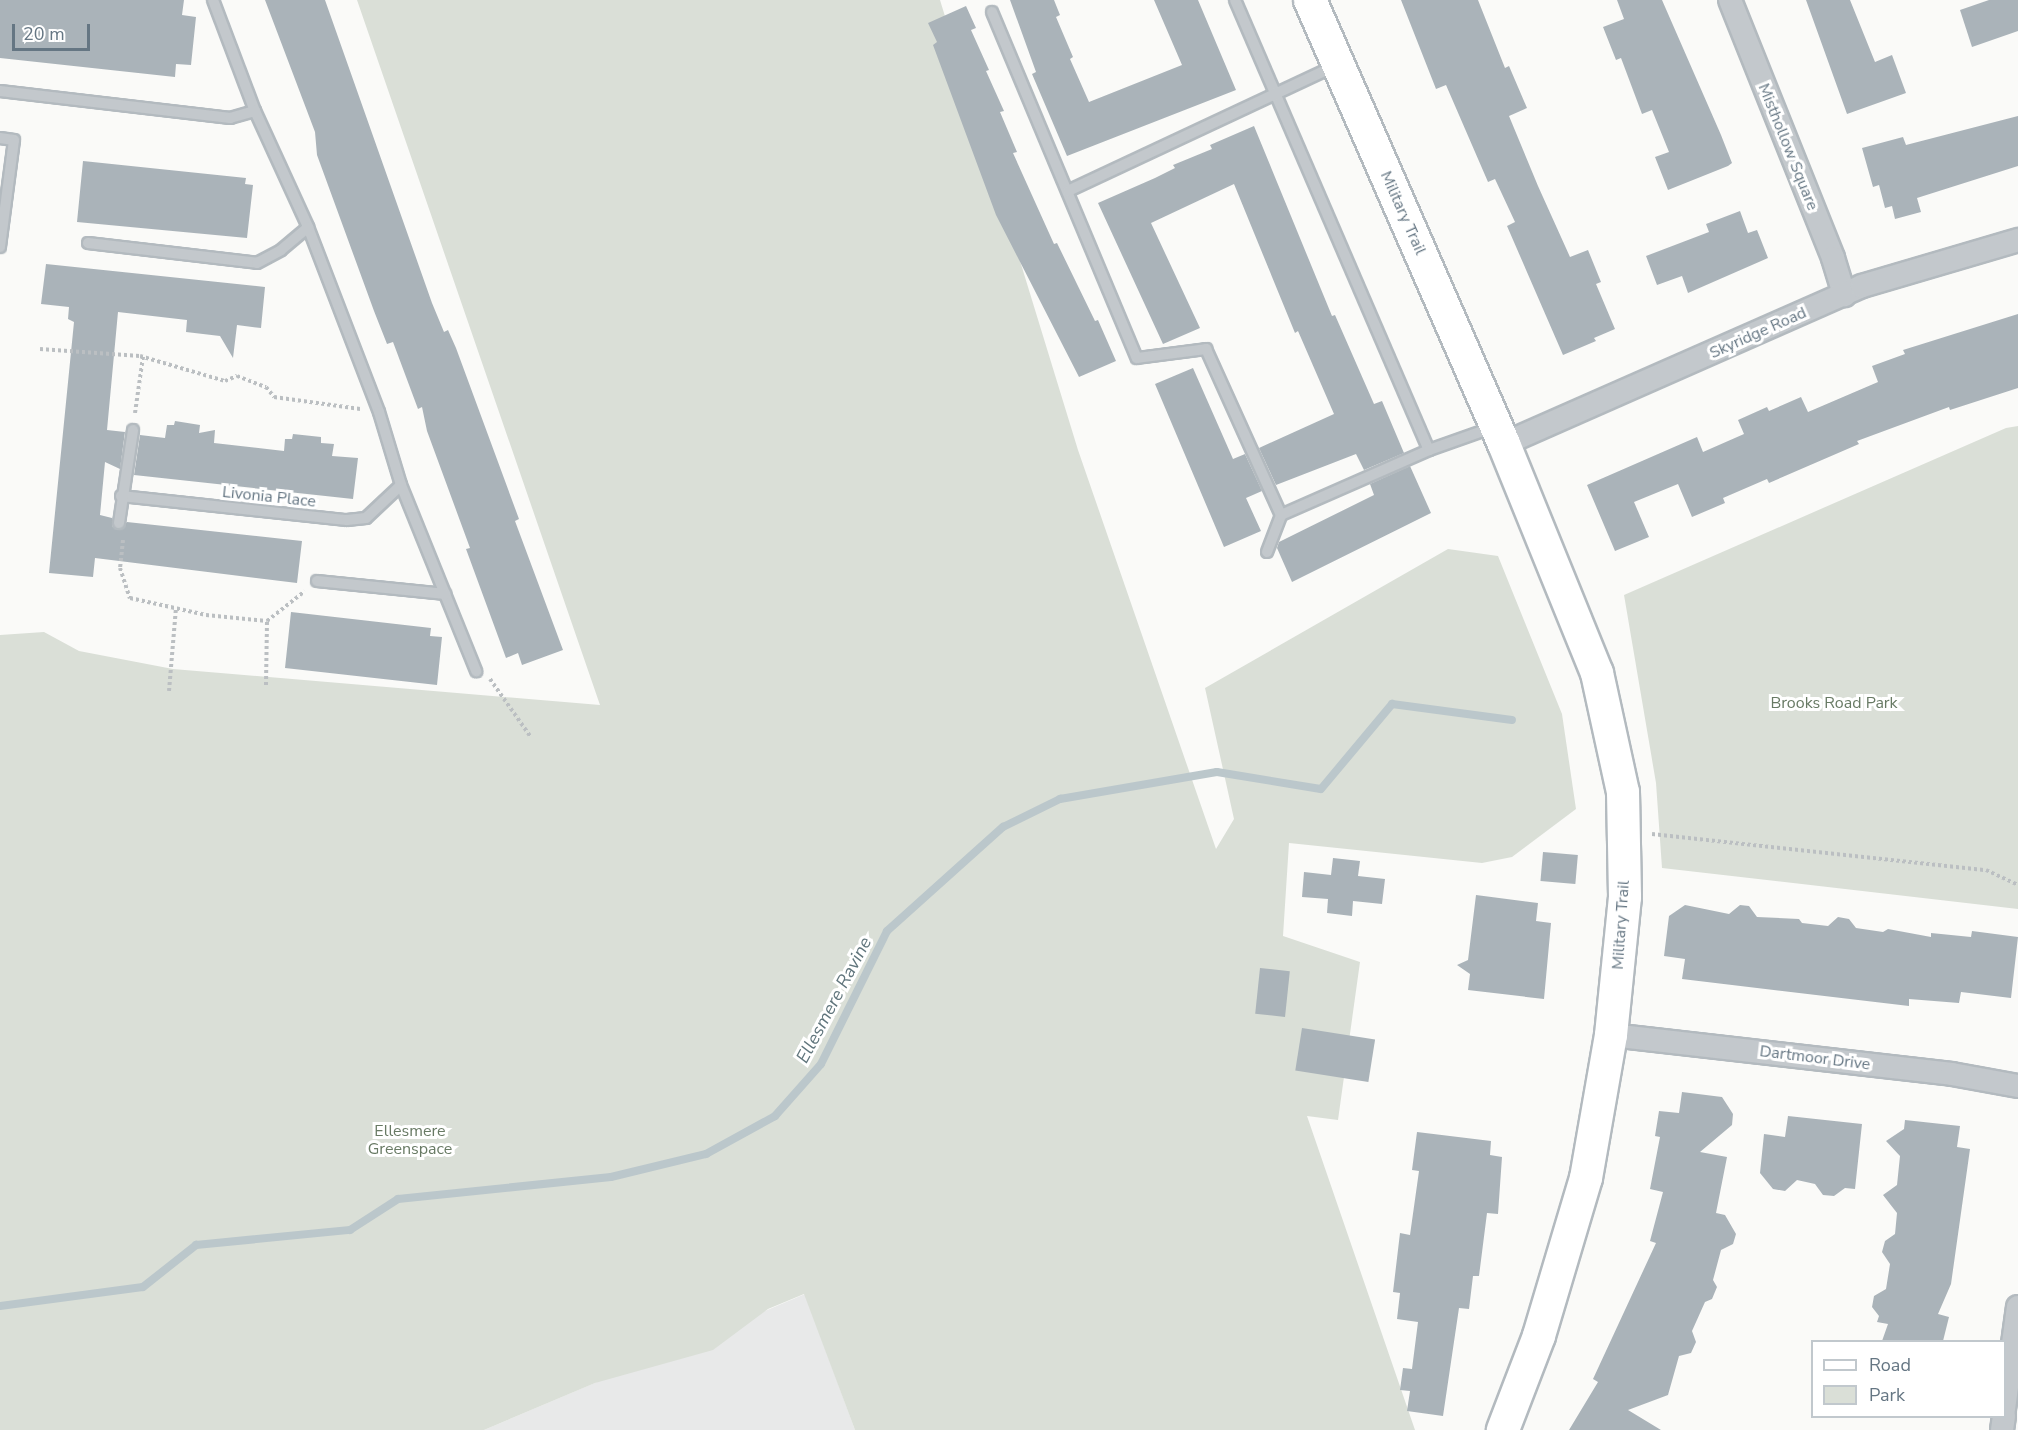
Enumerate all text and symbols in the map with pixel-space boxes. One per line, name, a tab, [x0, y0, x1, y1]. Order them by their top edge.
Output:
scale bar	[15, 12, 93, 50]
text: 20 m	[23, 22, 65, 46]
street label: Misthollow Square	[1754, 81, 1822, 213]
street label: Military Trail	[1376, 168, 1430, 258]
street label: Skyridge Road	[1707, 303, 1809, 363]
street label: Livonia Place	[221, 483, 317, 511]
park label: Brooks Road Park	[1770, 693, 1898, 713]
street label: Military Trail	[1608, 880, 1634, 970]
water label: Ellesmere Ravine	[792, 933, 876, 1067]
street label: Dartmoor Drive	[1759, 1042, 1871, 1074]
park label: Ellesmere Greenspace	[368, 1121, 452, 1159]
legend	[1811, 1340, 2006, 1418]
text: Road	[1869, 1353, 1911, 1377]
text: Park	[1869, 1383, 1905, 1407]

